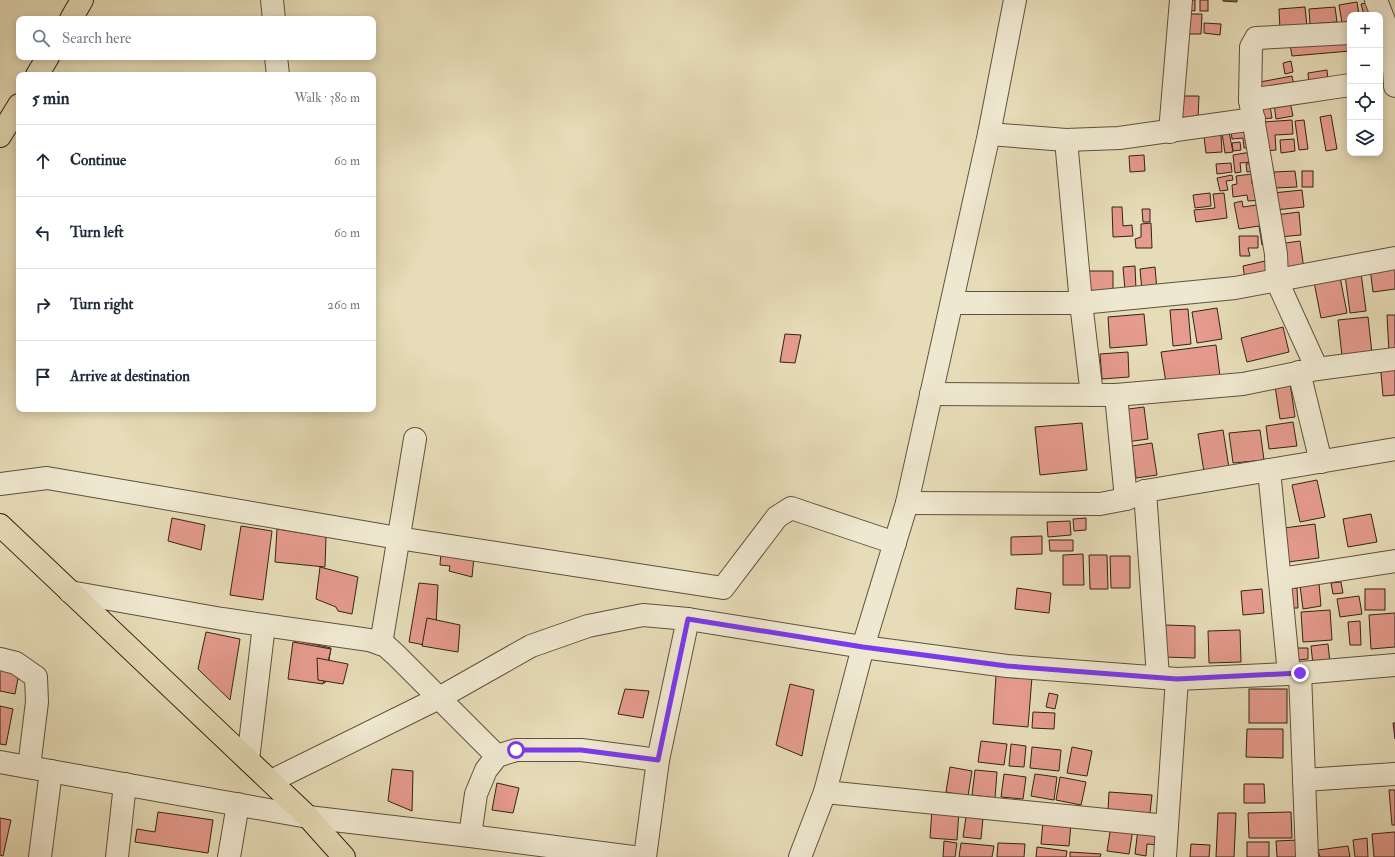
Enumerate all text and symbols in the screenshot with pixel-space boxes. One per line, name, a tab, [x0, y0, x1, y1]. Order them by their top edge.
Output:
map controls	[1347, 12, 1383, 156]
button: +	[1347, 12, 1383, 48]
search box	[16, 16, 376, 60]
icon: search	[30, 27, 52, 49]
text: Search here	[62, 29, 131, 48]
button: −	[1347, 48, 1383, 84]
button: locate	[1347, 84, 1383, 120]
text: 5 min	[32, 88, 70, 109]
text: Walk · 380 m	[294, 90, 360, 106]
button: layers	[1347, 120, 1383, 156]
icon: ahead	[32, 150, 54, 172]
text: Continue	[70, 151, 126, 170]
text: 60 m	[334, 153, 360, 169]
icon: left	[32, 222, 54, 244]
text: Turn left	[70, 223, 124, 242]
text: 60 m	[334, 225, 360, 241]
icon: right	[32, 294, 54, 316]
text: Turn right	[70, 295, 133, 314]
text: 260 m	[327, 297, 360, 313]
icon: arrive	[32, 366, 54, 388]
text: Arrive at destination	[70, 367, 190, 386]
route end	[1291, 664, 1309, 682]
route start	[507, 741, 525, 759]

